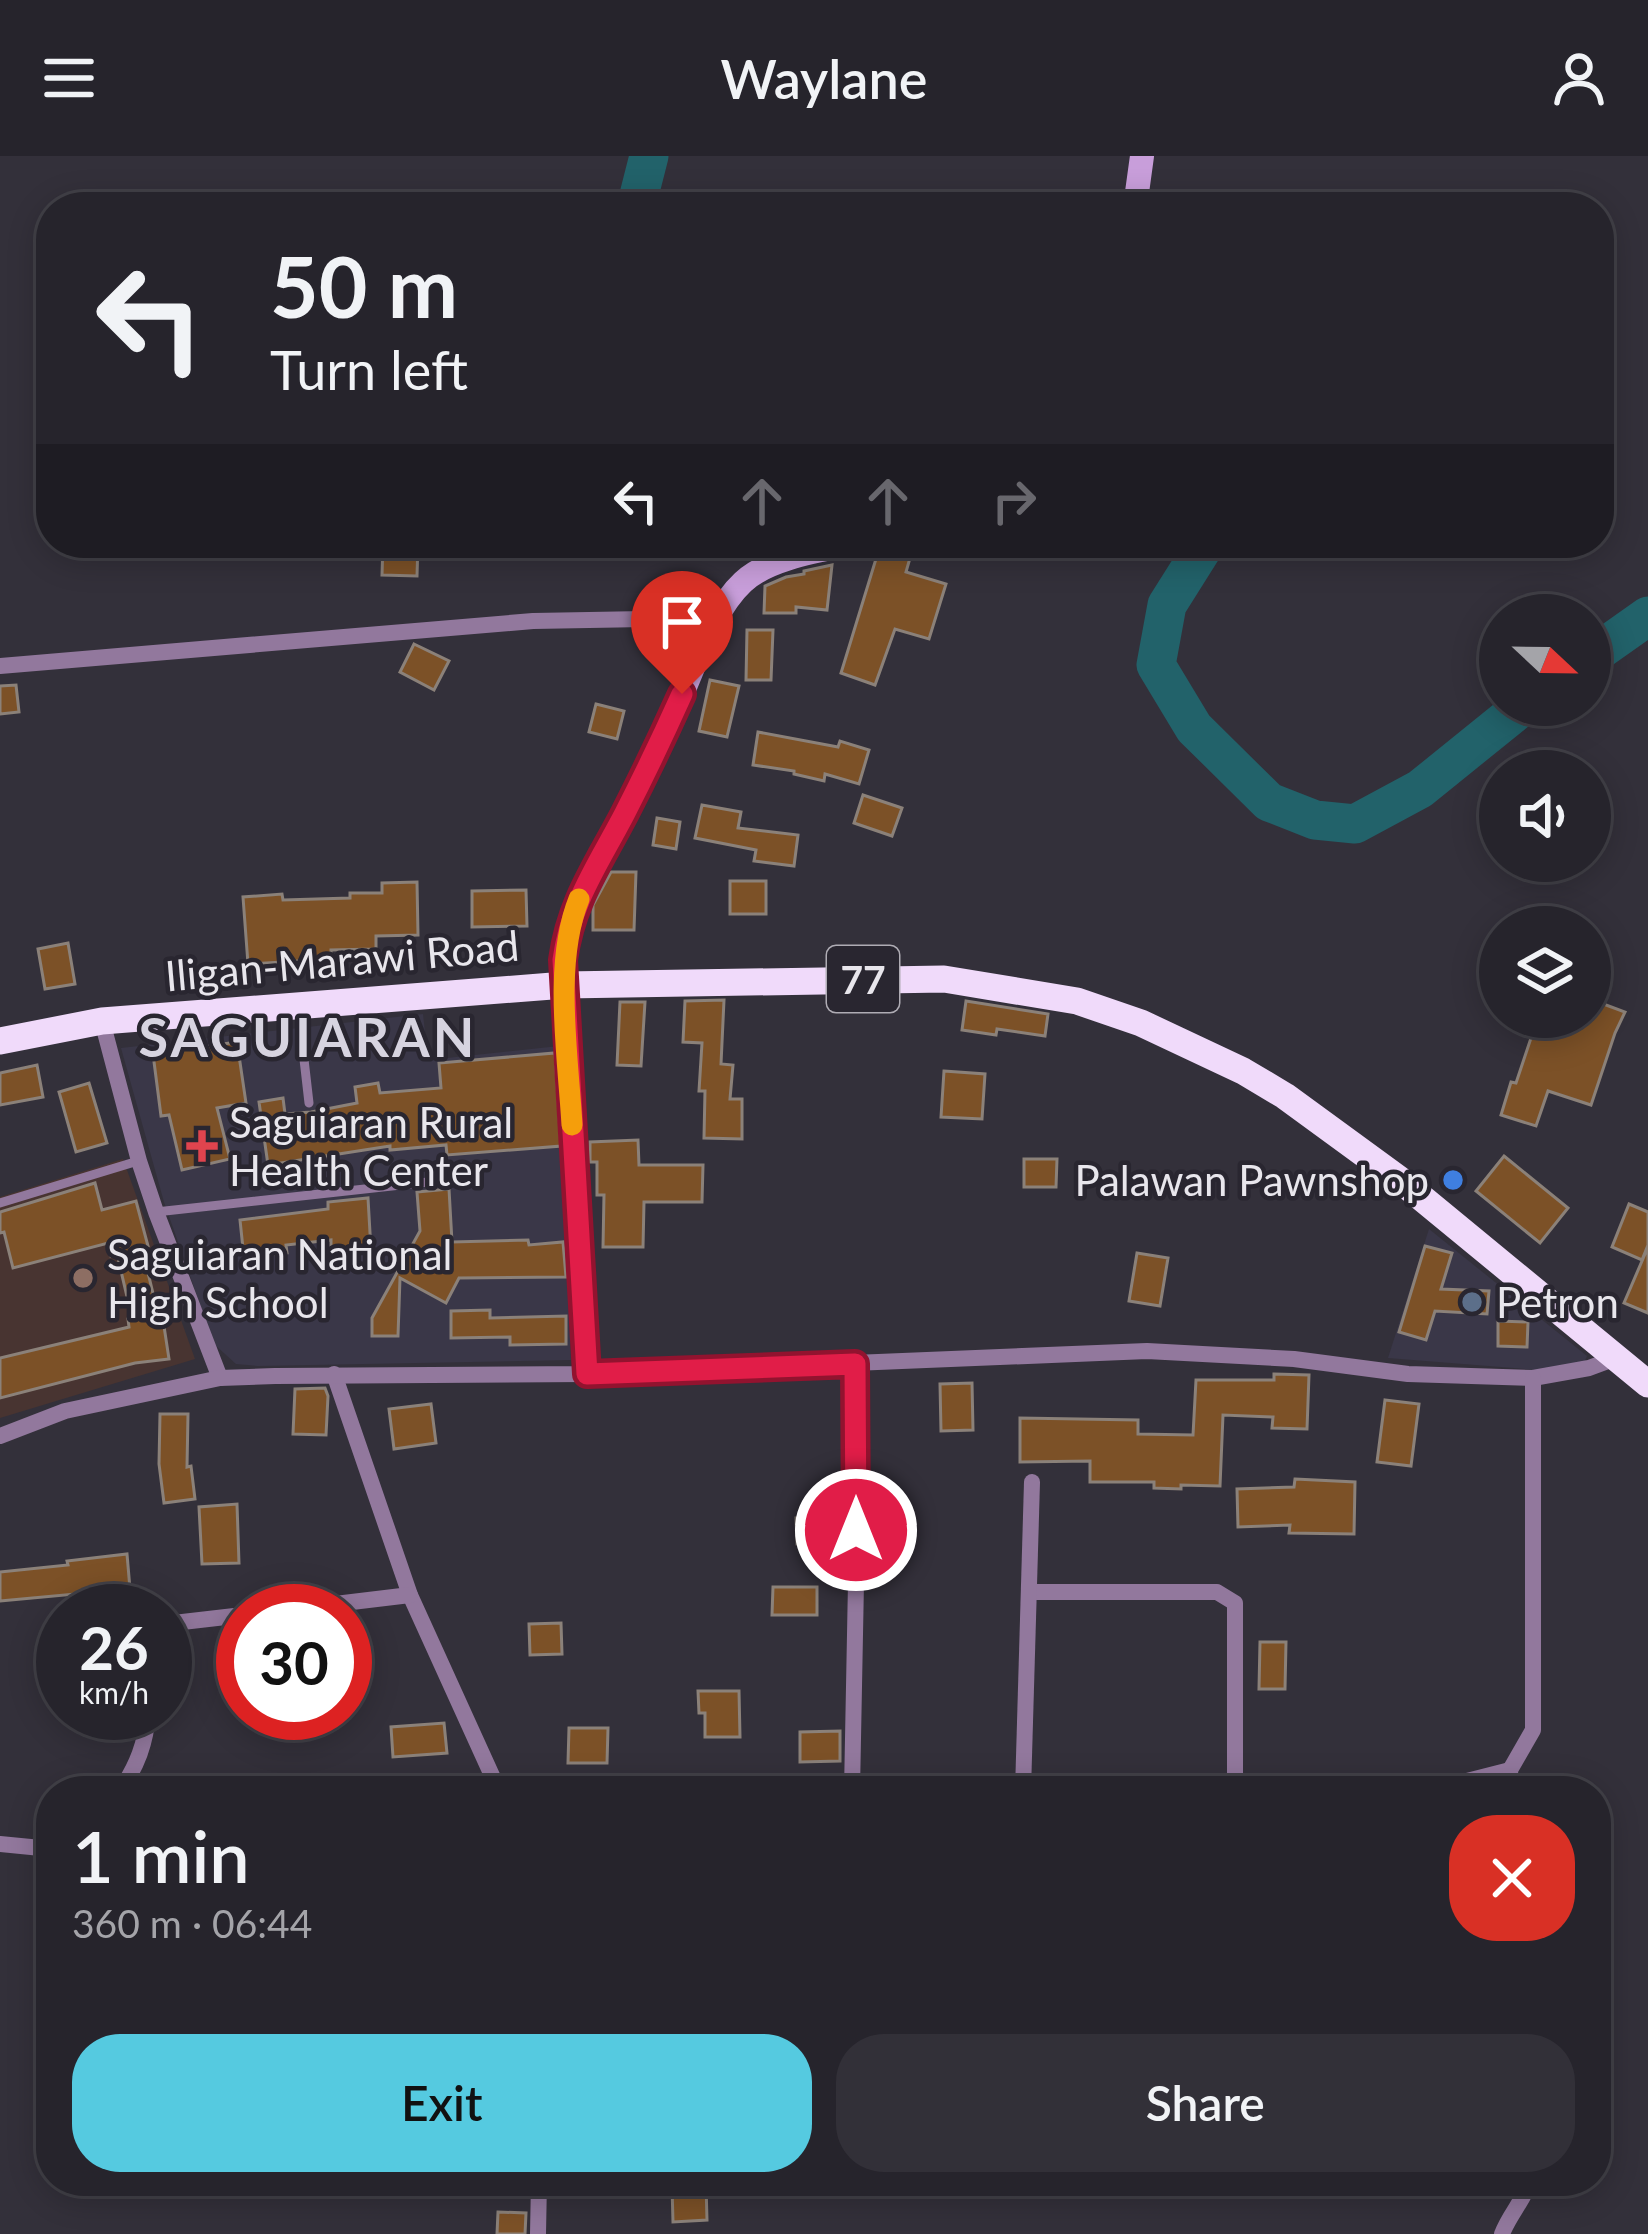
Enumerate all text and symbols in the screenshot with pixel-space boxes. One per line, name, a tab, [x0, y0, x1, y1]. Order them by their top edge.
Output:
icon: menu	[36, 45, 102, 111]
icon: person	[1546, 45, 1612, 111]
text: Waylane	[721, 46, 927, 111]
text: 50 m	[270, 235, 458, 336]
icon: left	[72, 240, 228, 396]
text: Turn left	[270, 337, 468, 402]
icon: left	[603, 468, 669, 534]
icon: ahead	[729, 468, 795, 534]
icon: ahead	[855, 468, 921, 534]
icon: right	[981, 468, 1047, 534]
pin	[631, 571, 733, 694]
icon: arrive	[649, 589, 715, 655]
north arrow	[1479, 594, 1611, 726]
map controls	[1479, 594, 1611, 1038]
button: sound	[1479, 750, 1611, 882]
button: layers	[1479, 906, 1611, 1038]
street label: Iligan-Marawi Road	[163, 920, 521, 1000]
road number: 77	[827, 946, 899, 1012]
district label: SAGUIARAN	[139, 1004, 477, 1069]
place label: Saguiaran Rural Health Center	[229, 1097, 513, 1195]
marker: Saguiaran Rural Health Center	[186, 1130, 218, 1162]
place label: Palawan Pawnshop	[1074, 1155, 1429, 1205]
marker: Palawan Pawnshop	[1440, 1167, 1466, 1193]
place label: Saguiaran National High School	[107, 1229, 453, 1327]
marker: Saguiaran National High School	[70, 1265, 96, 1291]
place label: Petron	[1496, 1277, 1619, 1327]
marker: Petron	[1459, 1289, 1485, 1315]
position arrow	[793, 1467, 919, 1593]
speed limit sign: 30	[216, 1584, 372, 1740]
text: 26	[79, 1611, 149, 1683]
text: km/h	[79, 1674, 149, 1710]
text: 1 min	[72, 1812, 250, 1898]
button: close	[1449, 1815, 1575, 1941]
text: 360 m · 06:44	[72, 1900, 312, 1946]
button: Exit	[72, 2034, 812, 2172]
button: Share	[836, 2034, 1575, 2172]

